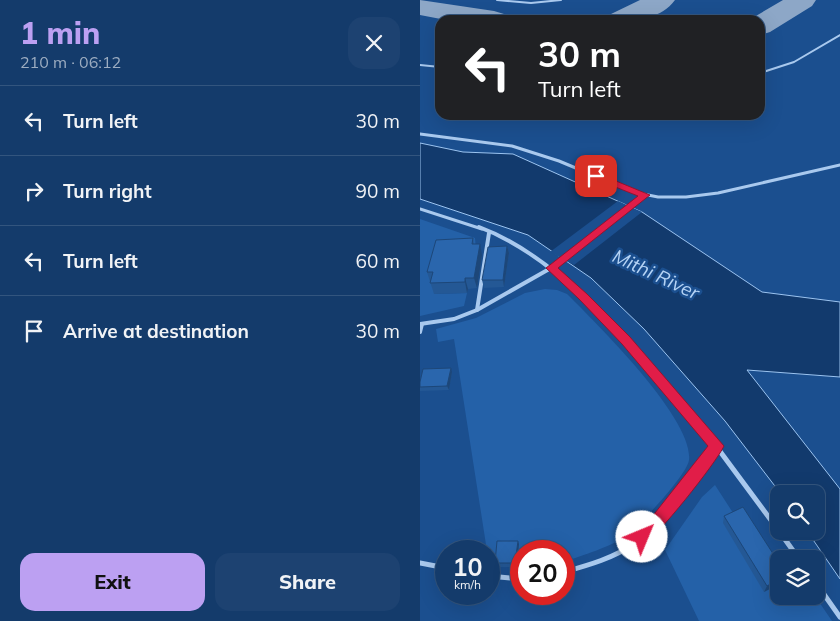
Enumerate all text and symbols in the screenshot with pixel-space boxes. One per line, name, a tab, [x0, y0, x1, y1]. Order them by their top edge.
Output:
text: 1 min	[20, 14, 100, 52]
button: close	[348, 17, 400, 69]
text: 30 m	[538, 32, 621, 76]
icon: left	[455, 35, 520, 100]
text: 210 m · 06:12	[20, 52, 121, 72]
text: Turn left	[538, 75, 621, 103]
icon: left	[20, 107, 48, 135]
text: Turn left	[63, 109, 138, 133]
text: 30 m	[356, 109, 400, 133]
pin	[575, 155, 617, 197]
icon: arrive	[582, 162, 610, 190]
icon: right	[20, 177, 48, 205]
text: Turn right	[63, 179, 152, 203]
text: 90 m	[356, 179, 400, 203]
water label: Mithi River	[609, 243, 704, 305]
icon: left	[20, 247, 48, 275]
text: Turn left	[63, 249, 138, 273]
text: 60 m	[356, 249, 400, 273]
icon: arrive	[20, 317, 48, 345]
text: Arrive at destination	[63, 319, 249, 343]
text: 30 m	[356, 319, 400, 343]
map controls	[770, 485, 825, 605]
button: search	[770, 485, 825, 540]
position arrow	[615, 510, 667, 562]
speed limit sign: 20	[510, 540, 575, 605]
button: layers	[770, 550, 825, 605]
text: 10	[452, 551, 483, 582]
button: Exit	[20, 553, 205, 611]
button: Share	[215, 553, 400, 611]
text: km/h	[454, 577, 481, 592]

